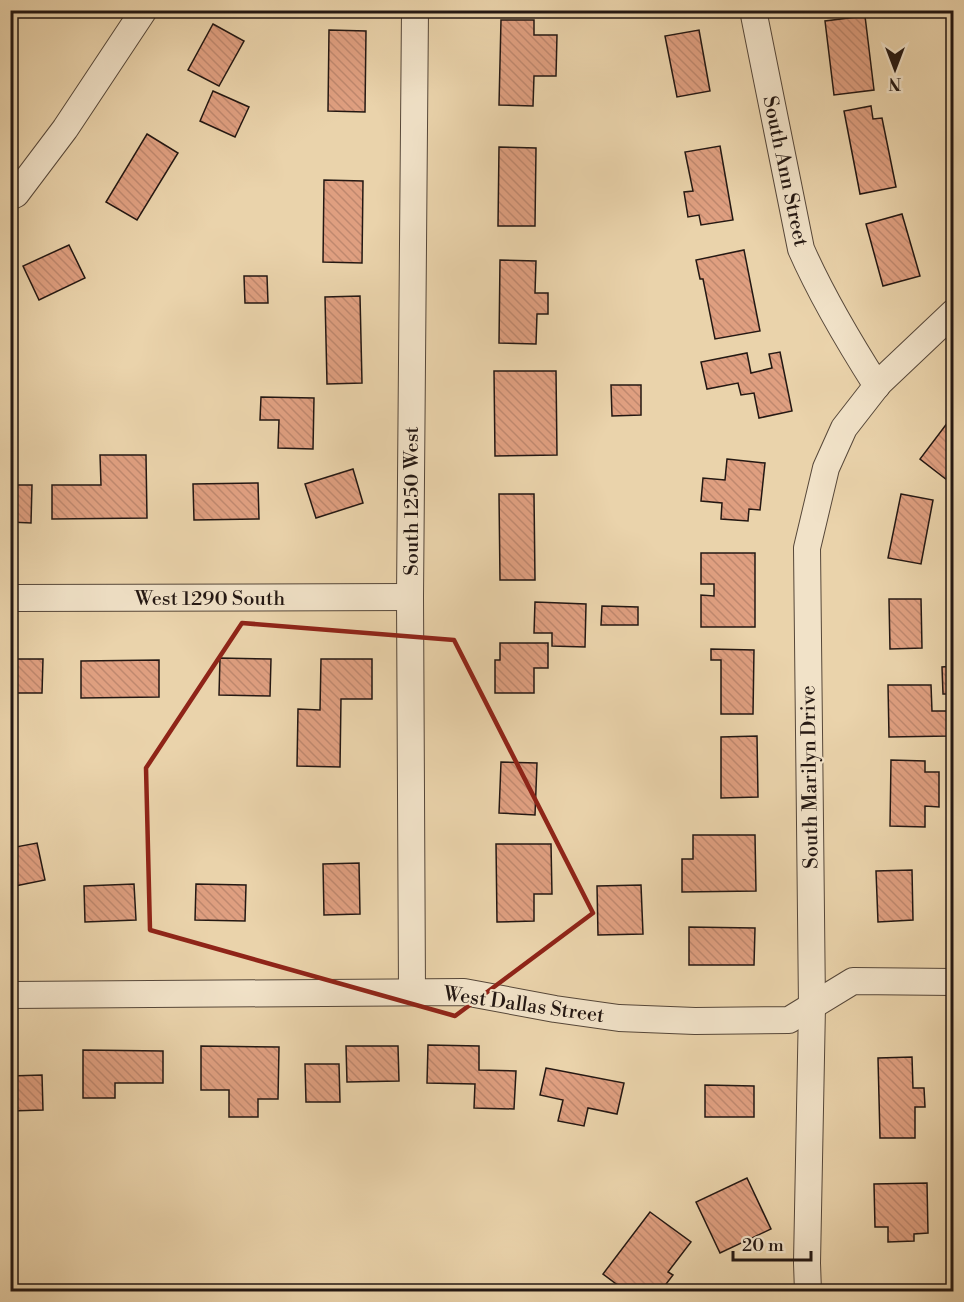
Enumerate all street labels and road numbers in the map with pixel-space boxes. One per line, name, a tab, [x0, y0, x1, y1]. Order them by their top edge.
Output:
street label: South Ann Street	[756, 94, 813, 249]
street label: South 1250 West	[400, 426, 425, 576]
street label: West 1290 South	[134, 587, 285, 612]
street label: South Marilyn Drive	[796, 685, 825, 869]
street label: West Dallas Street	[441, 982, 606, 1029]

